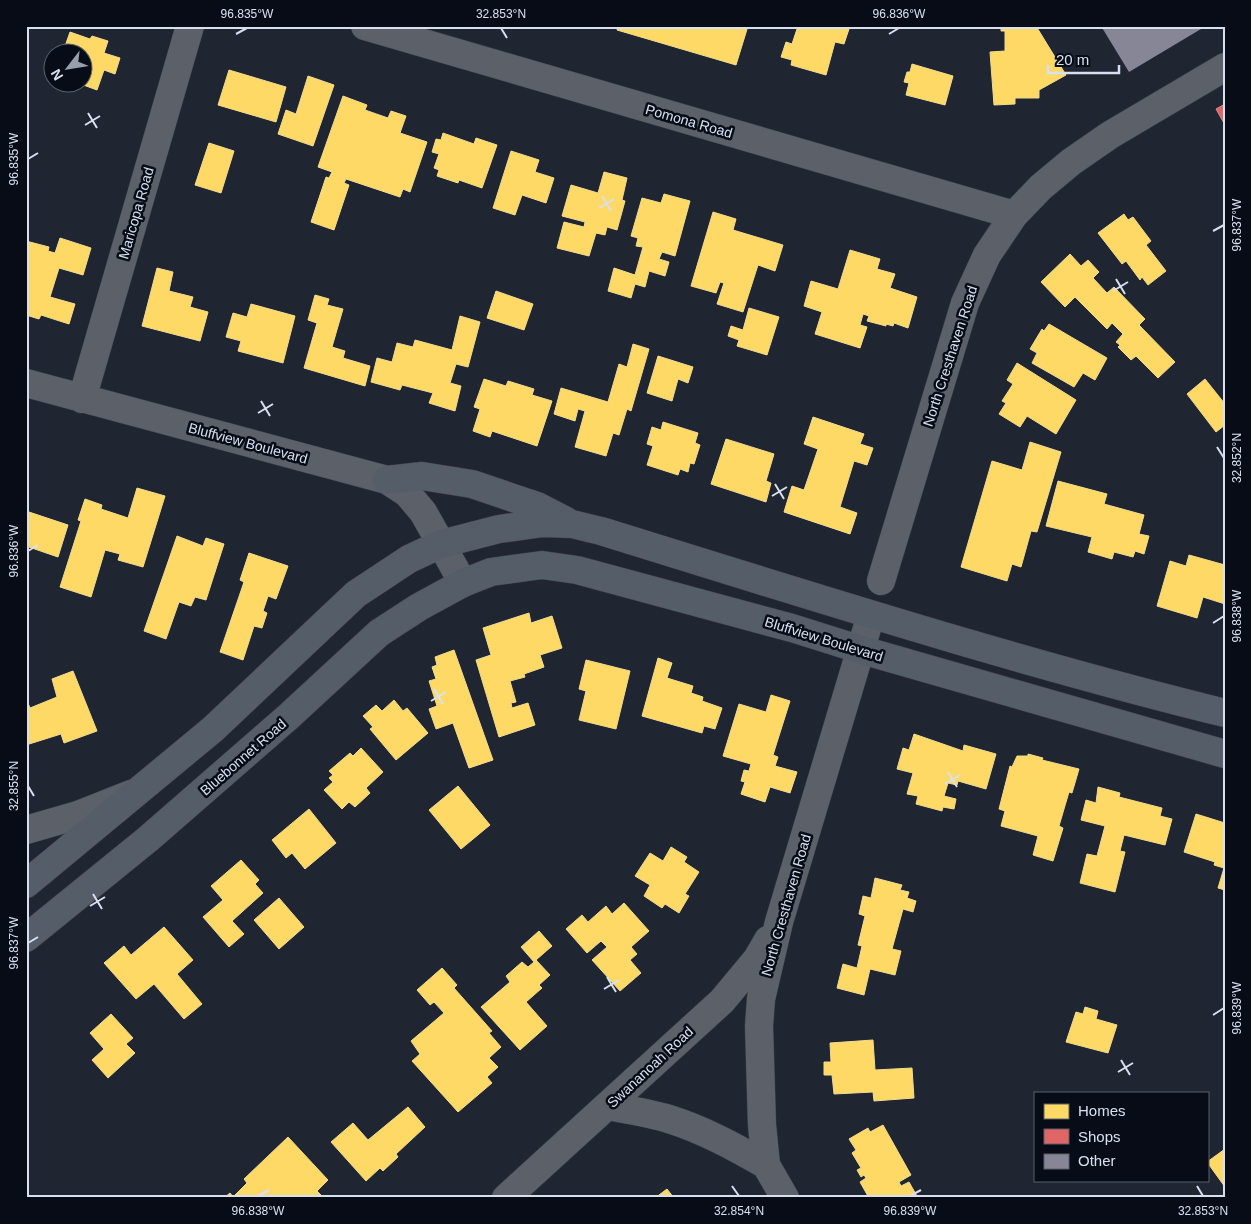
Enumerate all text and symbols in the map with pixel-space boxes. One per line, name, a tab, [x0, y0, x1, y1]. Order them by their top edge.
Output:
text: 96.835°W	[221, 7, 274, 21]
text: 32.853°N	[476, 7, 526, 21]
text: 96.836°W	[873, 7, 926, 21]
north arrow	[42, 42, 92, 92]
scale bar	[1048, 42, 1120, 74]
text: 20 m	[1056, 51, 1089, 68]
text: N	[47, 66, 66, 83]
street label: Pomona Road	[644, 101, 734, 141]
text: 96.835°W	[7, 132, 21, 185]
street label: Maricopa Road	[115, 165, 157, 261]
text: 96.837°W	[1230, 198, 1244, 251]
street label: North Cresthaven Road	[920, 284, 980, 428]
street label: Bluffview Boulevard	[187, 419, 309, 467]
text: 32.852°N	[1230, 433, 1244, 483]
text: 96.836°W	[7, 524, 21, 577]
text: 96.838°W	[1230, 589, 1244, 642]
street label: Bluffview Boulevard	[763, 613, 885, 665]
street label: Bluebonnet Road	[197, 715, 289, 799]
text: 32.855°N	[7, 761, 21, 811]
street label: North Cresthaven Road	[758, 832, 814, 978]
text: 96.837°W	[7, 916, 21, 969]
text: 96.839°W	[1230, 981, 1244, 1034]
street label: Swananoah Road	[604, 1023, 696, 1111]
legend	[1034, 1092, 1208, 1182]
text: Homes	[1078, 1102, 1126, 1119]
text: Shops	[1078, 1128, 1121, 1145]
text: Other	[1078, 1152, 1116, 1169]
text: 96.838°W	[232, 1204, 285, 1218]
text: 32.854°N	[714, 1204, 764, 1218]
text: 96.839°W	[884, 1204, 937, 1218]
text: 32.853°N	[1178, 1204, 1228, 1218]

